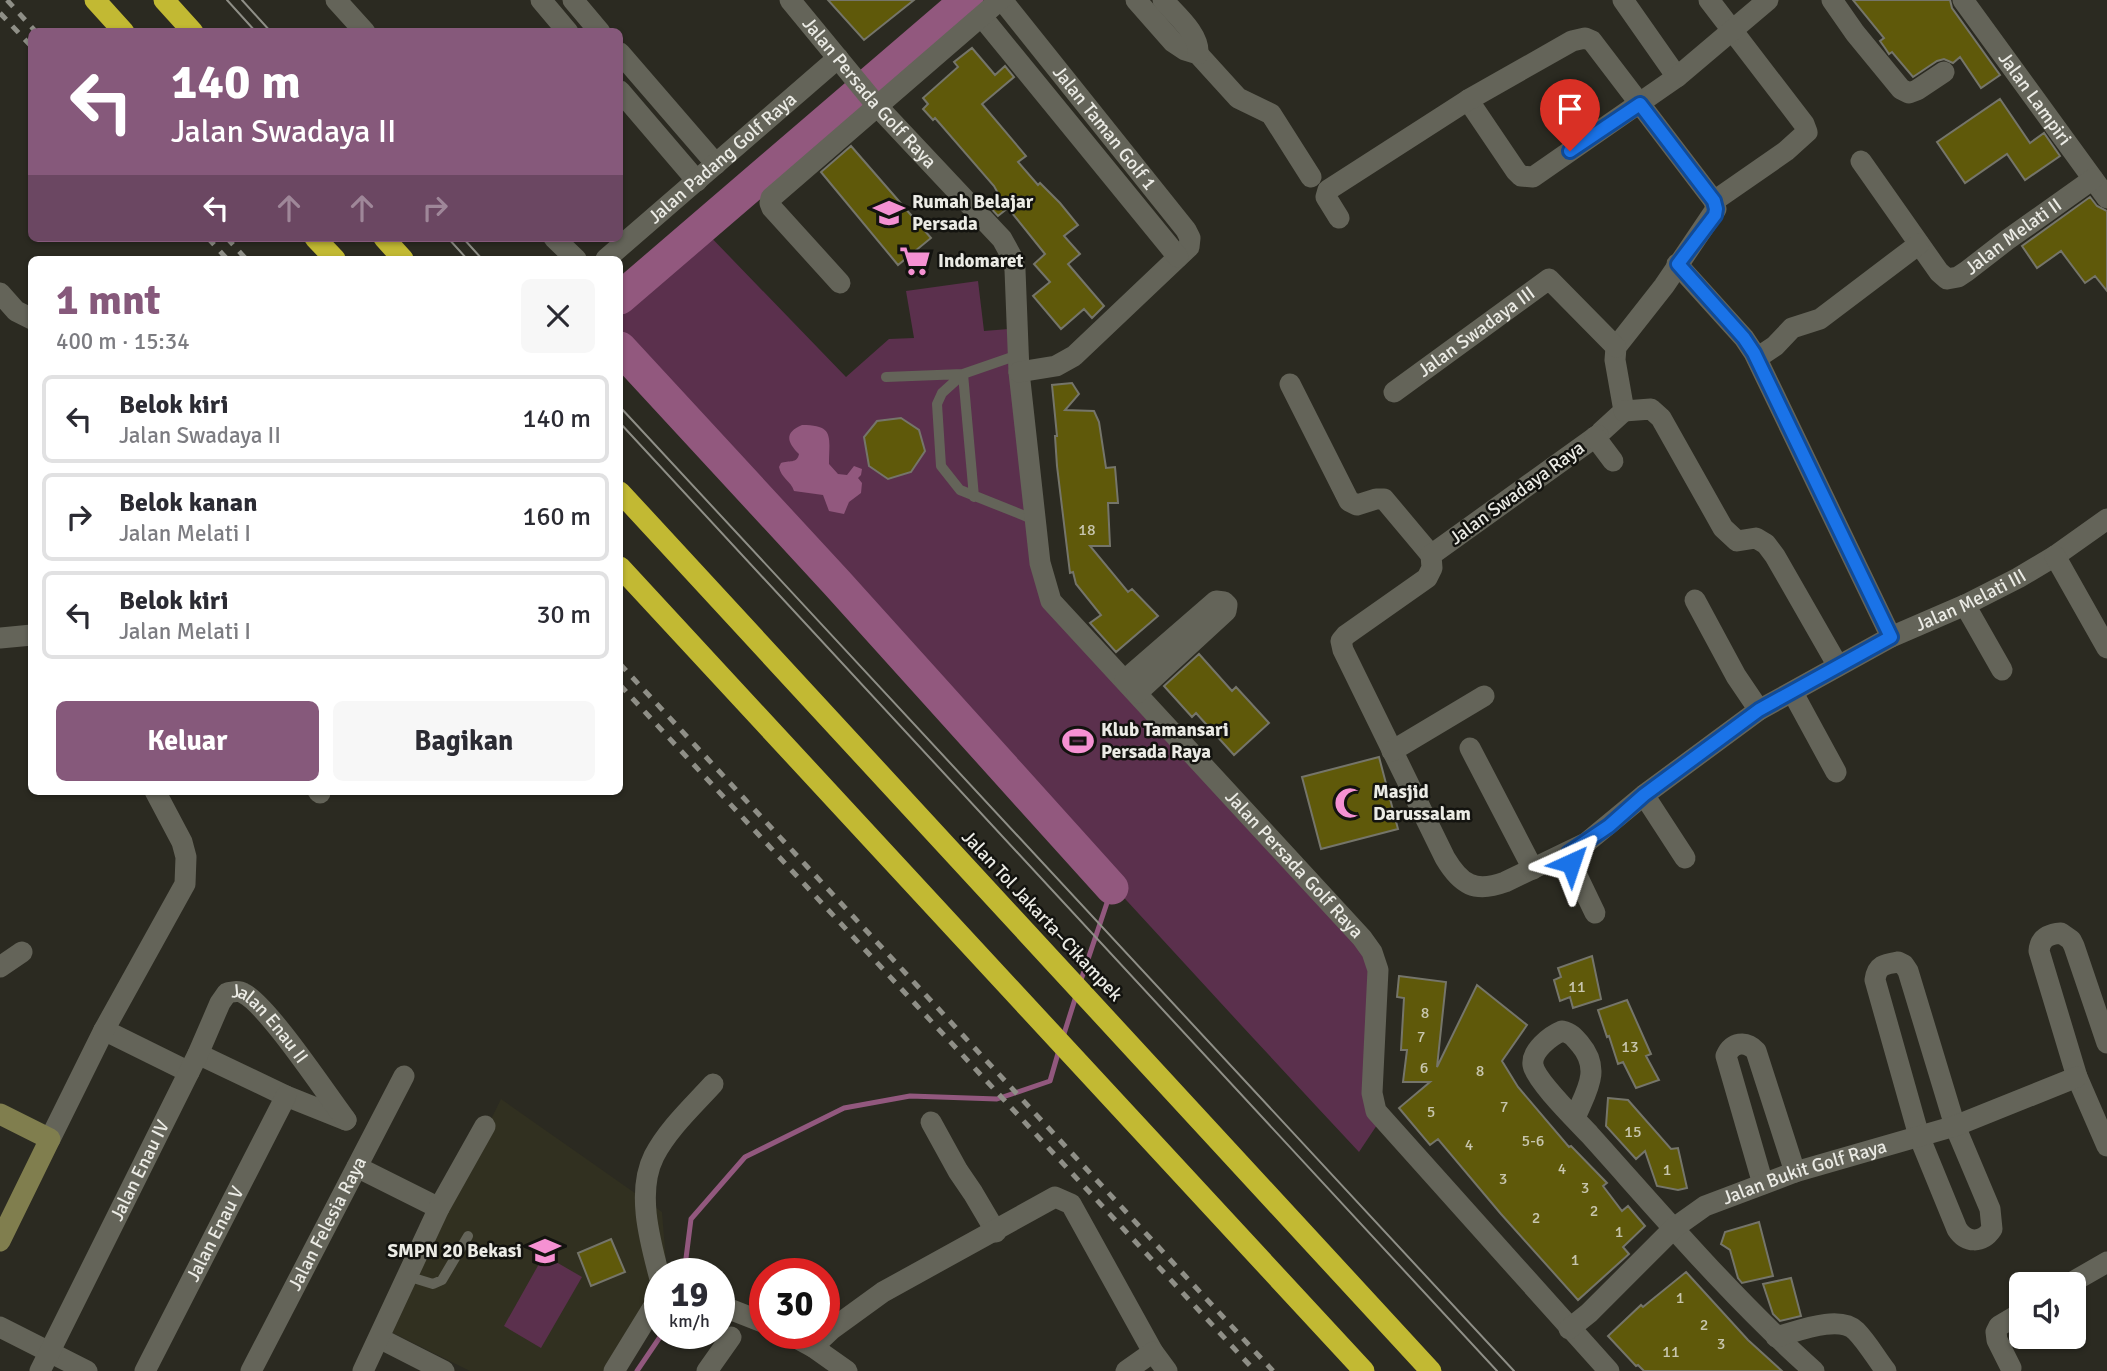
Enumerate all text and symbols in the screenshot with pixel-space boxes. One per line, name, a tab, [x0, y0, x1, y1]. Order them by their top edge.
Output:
street label: Jalan Persada Golf Raya	[797, 12, 942, 174]
street label: Jalan Lampiri	[1993, 47, 2077, 150]
text: 140 m	[171, 52, 301, 112]
icon: left	[56, 56, 147, 147]
street label: Jalan Taman Golf 1	[1047, 61, 1162, 195]
pin	[1540, 79, 1600, 151]
street label: Jalan Padang Golf Raya	[643, 87, 802, 229]
icon: arrive	[1551, 90, 1589, 128]
text: Jalan Swadaya II	[171, 112, 396, 151]
icon: left	[197, 189, 235, 227]
icon: ahead	[270, 189, 308, 227]
icon: ahead	[343, 189, 381, 227]
icon: right	[416, 189, 454, 227]
place label: Rumah Belajar Persada	[912, 190, 1034, 236]
street label: Jalan Melati II	[1960, 193, 2067, 280]
school or university icon: Rumah Belajar Persada	[872, 196, 906, 230]
supermarket icon: Indomaret	[898, 244, 932, 278]
place label: Indomaret	[938, 249, 1023, 273]
text: 1 mnt	[56, 275, 161, 326]
button: close	[521, 279, 595, 353]
street label: Jalan Swadaya III	[1413, 281, 1540, 383]
text: 400 m · 15:34	[56, 327, 190, 356]
text: Belok kiri	[119, 389, 228, 421]
icon: left	[60, 400, 98, 438]
text: 140 m	[522, 403, 591, 435]
text: Jalan Swadaya II	[119, 421, 281, 450]
street label: Jalan Swadaya Raya	[1445, 436, 1589, 550]
text: Belok kanan	[119, 487, 257, 519]
icon: right	[60, 498, 98, 536]
text: 160 m	[522, 501, 591, 533]
text: Jalan Melati I	[119, 519, 251, 548]
house number: 18	[1078, 520, 1096, 540]
street label: Jalan Melati III	[1911, 564, 2031, 637]
text: Belok kiri	[119, 585, 228, 617]
icon: left	[60, 596, 98, 634]
text: 30 m	[536, 599, 591, 631]
text: Jalan Melati I	[119, 617, 251, 646]
button: Keluar	[56, 701, 319, 781]
button: Bagikan	[333, 701, 595, 781]
place label: Klub Tamansari Persada Raya	[1101, 718, 1229, 764]
sports icon: Klub Tamansari Persada Raya	[1061, 724, 1095, 758]
place label: Masjid Darussalam	[1373, 780, 1471, 826]
street label: Jalan Persada Golf Raya	[1220, 785, 1368, 944]
mosque icon: Masjid Darussalam	[1333, 786, 1367, 820]
street label: Jalan Tol Jakarta–Cikampek	[956, 825, 1128, 1007]
position arrow	[1534, 826, 1608, 900]
house number: 11	[1568, 977, 1586, 997]
street label: Jalan Enau II	[230, 979, 313, 1068]
house number: 8	[1421, 1003, 1429, 1023]
house number: 7	[1417, 1027, 1425, 1047]
house number: 13	[1621, 1037, 1639, 1057]
house number: 6	[1420, 1058, 1428, 1078]
house number: 8	[1476, 1061, 1484, 1081]
house number: 7	[1500, 1097, 1508, 1117]
house number: 5	[1427, 1102, 1435, 1122]
street label: Jalan Enau IV	[105, 1116, 175, 1225]
house number: 15	[1624, 1122, 1642, 1142]
house number: 5-6	[1522, 1131, 1544, 1151]
street label: Jalan Bukit Golf Raya	[1719, 1134, 1889, 1210]
house number: 4	[1465, 1135, 1474, 1155]
street label: Jalan Felesia Raya	[283, 1153, 372, 1295]
house number: 4	[1558, 1159, 1567, 1179]
house number: 1	[1663, 1160, 1671, 1180]
house number: 3	[1499, 1169, 1507, 1189]
house number: 3	[1581, 1178, 1589, 1198]
street label: Jalan Enau V	[181, 1182, 250, 1286]
house number: 2	[1590, 1201, 1598, 1221]
house number: 2	[1532, 1208, 1540, 1228]
house number: 1	[1615, 1222, 1623, 1242]
school or university icon: SMPN 20 Bekasi	[528, 1234, 562, 1268]
place label: SMPN 20 Bekasi	[387, 1239, 522, 1263]
house number: 1	[1571, 1250, 1579, 1270]
speed limit sign: 30	[749, 1258, 840, 1349]
map controls	[2009, 1272, 2086, 1349]
button: sound	[2009, 1272, 2086, 1349]
text: 19	[671, 1273, 708, 1316]
house number: 1	[1676, 1288, 1684, 1308]
text: km/h	[669, 1310, 710, 1332]
house number: 2	[1700, 1315, 1708, 1335]
house number: 3	[1717, 1334, 1725, 1354]
house number: 11	[1662, 1342, 1680, 1362]

